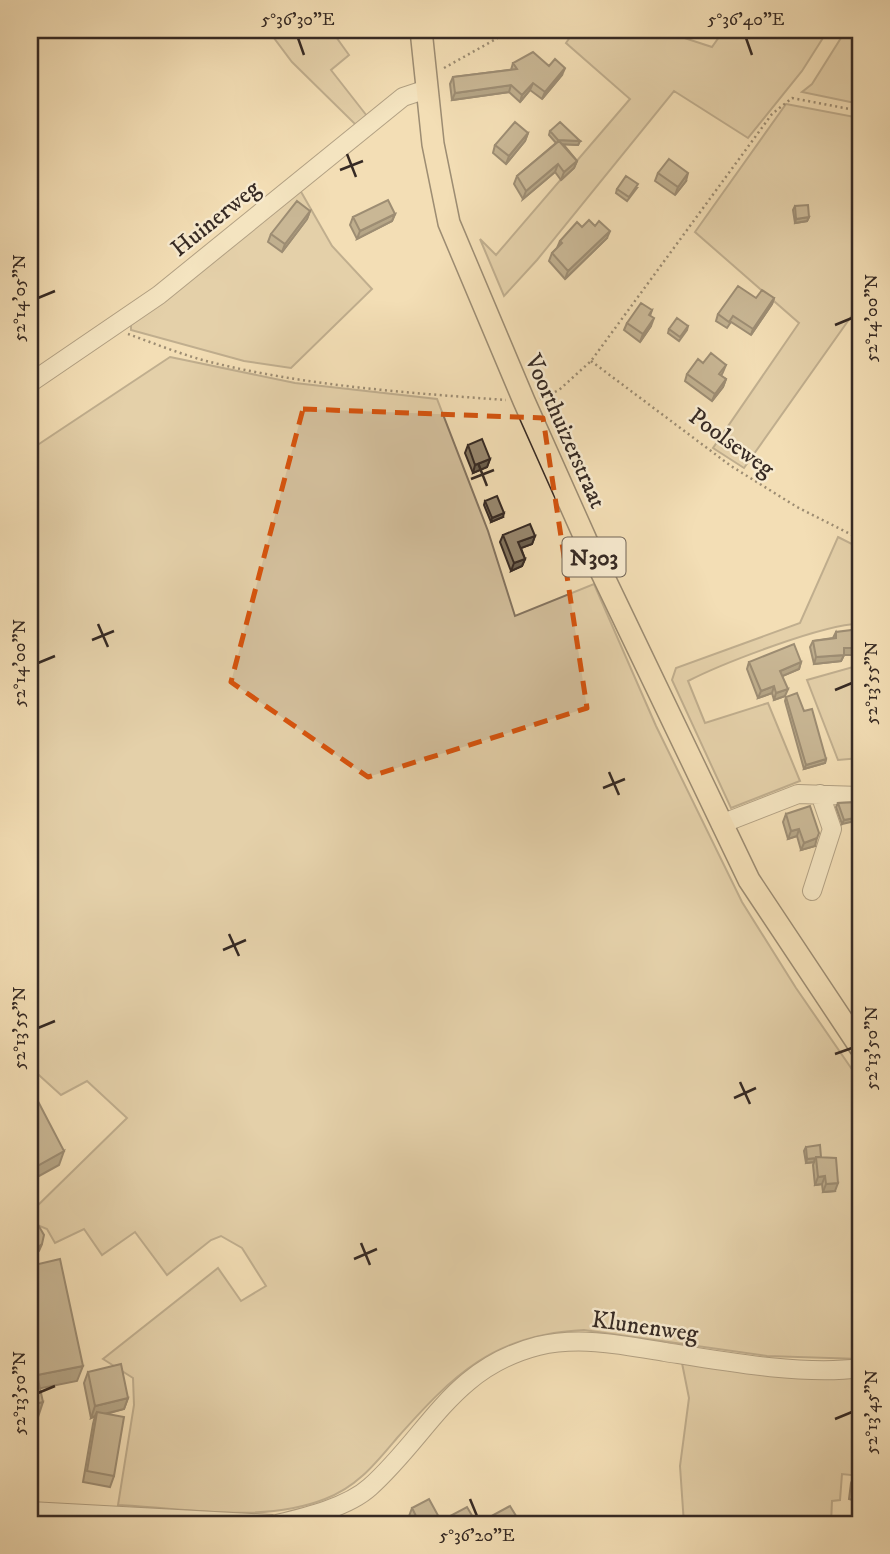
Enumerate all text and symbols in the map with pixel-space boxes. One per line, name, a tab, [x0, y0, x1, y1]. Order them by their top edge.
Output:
text: 5°36'30"E	[261, 9, 335, 31]
text: 5°36'40"E	[707, 9, 785, 31]
street label: Huinerweg	[165, 174, 267, 264]
text: 52°14'05"N	[9, 254, 31, 342]
text: 52°14'00"N	[861, 274, 883, 362]
street label: Voorthuizerstraat	[517, 349, 613, 514]
street label: Poolseweg	[683, 402, 780, 484]
road number: N303	[562, 538, 626, 576]
text: 52°14'00"N	[9, 619, 31, 707]
text: 52°13'55"N	[861, 641, 883, 725]
text: 52°13'55"N	[9, 986, 31, 1070]
text: 52°13'50"N	[861, 1006, 883, 1090]
street label: Klunenweg	[590, 1305, 700, 1349]
text: 52°13'50"N	[9, 1351, 31, 1435]
text: 52°13'45"N	[861, 1370, 883, 1454]
text: 5°36'20"E	[439, 1525, 515, 1547]

